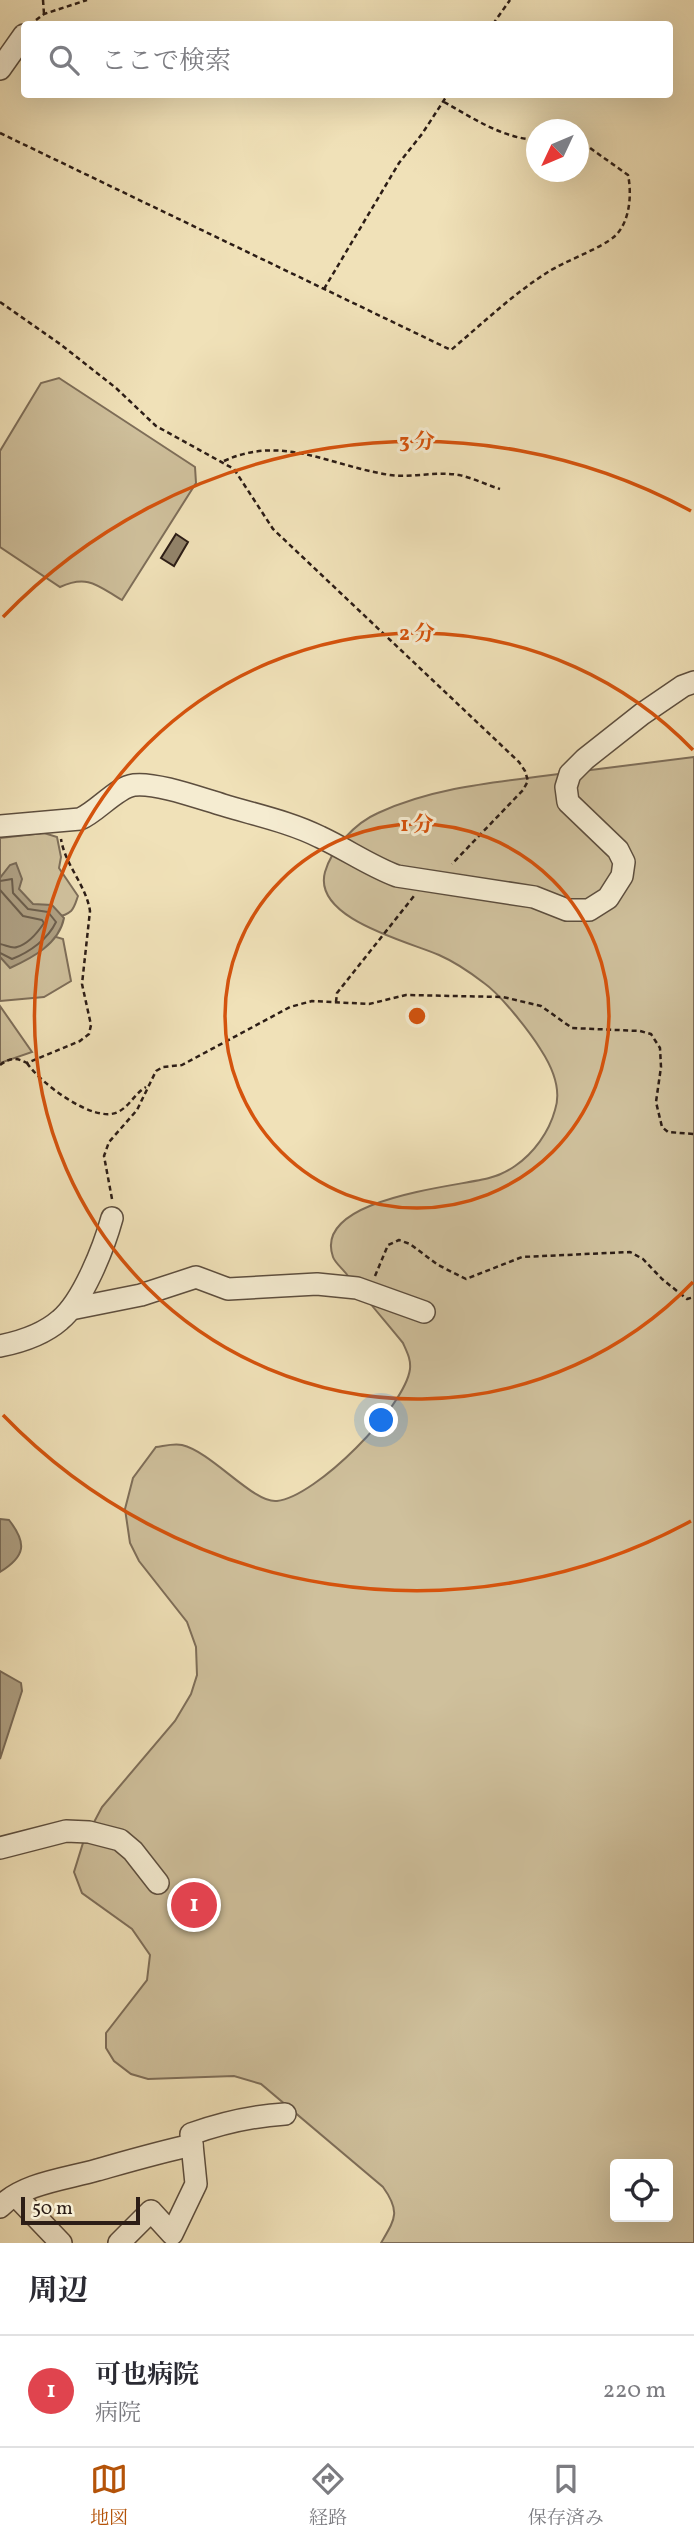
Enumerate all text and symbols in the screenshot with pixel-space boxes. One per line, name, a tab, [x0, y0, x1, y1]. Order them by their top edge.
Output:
search box	[21, 21, 673, 98]
icon: search	[45, 41, 83, 79]
text: ここで検索	[101, 44, 231, 80]
north arrow	[526, 119, 589, 182]
text: 3 分	[399, 428, 435, 457]
text: 2 分	[399, 620, 435, 649]
text: 1 分	[400, 811, 434, 840]
centre of rings	[405, 1004, 429, 1028]
your location	[364, 1403, 398, 1437]
pin: 1	[171, 1879, 217, 1931]
map controls	[610, 2159, 673, 2222]
button: locate	[610, 2159, 673, 2222]
scale bar	[21, 2194, 140, 2226]
text: 50 m	[32, 2196, 73, 2222]
text: 周辺	[28, 2271, 88, 2313]
text: 可也病院	[95, 2358, 199, 2394]
text: 1	[46, 2375, 56, 2407]
text: 220 m	[603, 2375, 666, 2407]
text: 病院	[95, 2398, 141, 2430]
tab: 地図	[90, 2460, 128, 2532]
tab: 経路	[309, 2460, 347, 2532]
tab: 保存済み	[528, 2460, 604, 2532]

